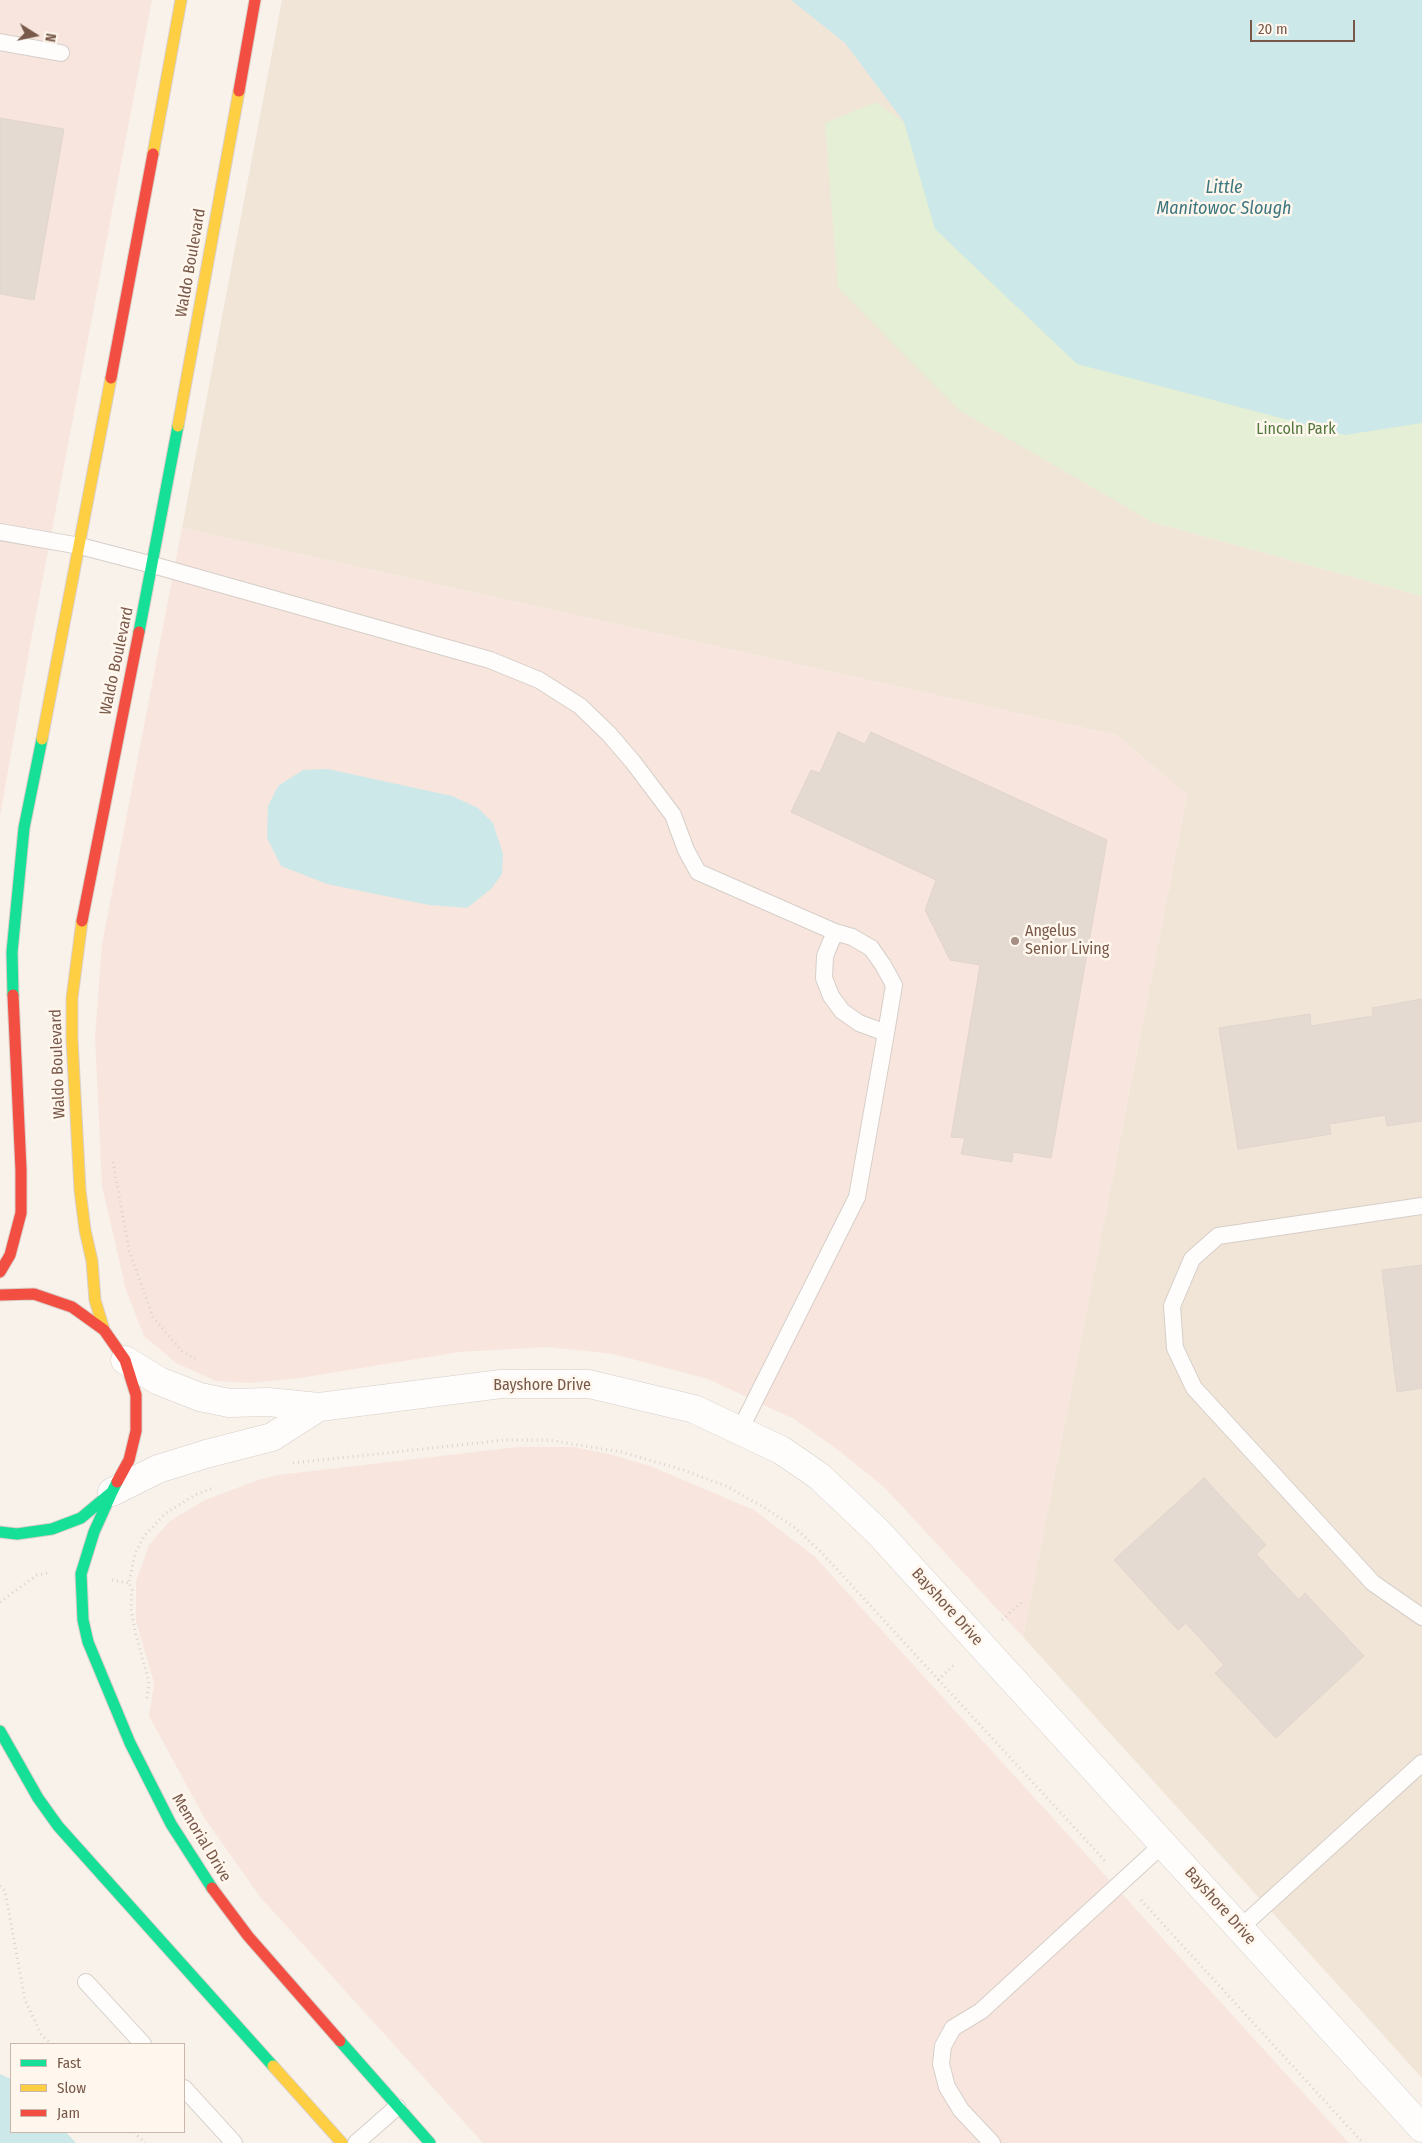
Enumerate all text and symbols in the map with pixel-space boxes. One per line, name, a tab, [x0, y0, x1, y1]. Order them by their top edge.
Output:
north arrow	[10, 10, 60, 60]
scale bar	[1252, 10, 1357, 42]
text: 20 m	[1258, 20, 1288, 38]
text: N	[41, 32, 59, 43]
water label: Little Manitowoc Slough	[1157, 177, 1291, 220]
street label: Waldo Boulevard	[172, 207, 210, 319]
park label: Lincoln Park	[1256, 420, 1336, 440]
street label: Waldo Boulevard	[96, 605, 138, 717]
place label: Angelus Senior Living	[1025, 922, 1109, 960]
marker: Angelus Senior Living	[1009, 935, 1021, 947]
street label: Waldo Boulevard	[46, 1009, 70, 1119]
street label: Bayshore Drive	[493, 1376, 591, 1396]
street label: Bayshore Drive	[907, 1564, 987, 1650]
street label: Memorial Drive	[167, 1791, 235, 1885]
street label: Bayshore Drive	[1180, 1863, 1260, 1949]
legend	[10, 2043, 185, 2133]
text: Fast	[57, 2054, 81, 2072]
text: Slow	[57, 2079, 86, 2097]
text: Jam	[57, 2104, 80, 2122]

